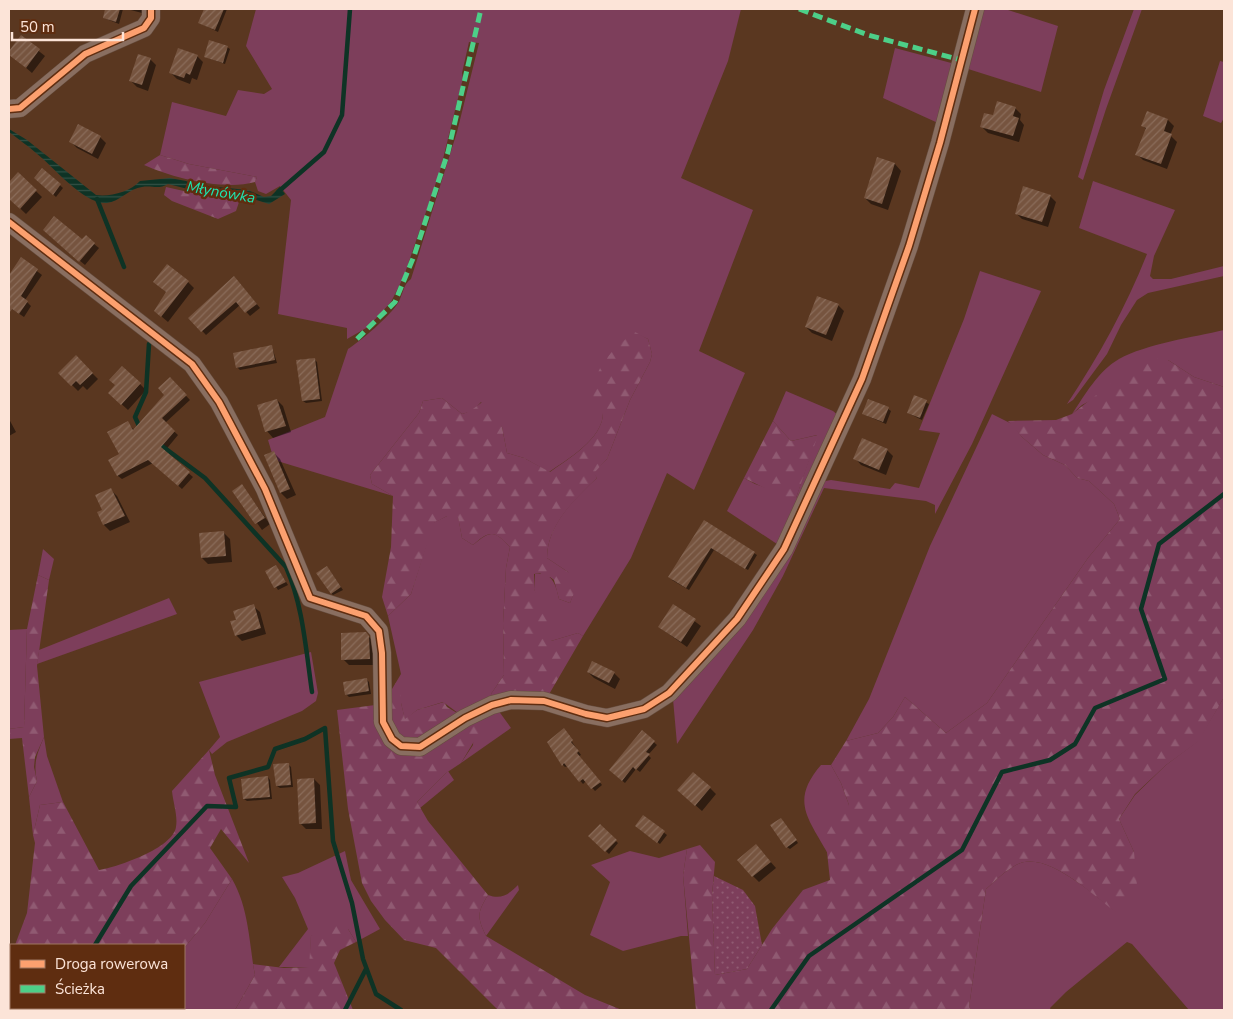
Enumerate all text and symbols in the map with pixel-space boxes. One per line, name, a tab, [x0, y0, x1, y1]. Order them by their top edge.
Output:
scale bar	[12, 10, 124, 42]
text: 50 m	[20, 17, 55, 37]
water label: Młynówka	[185, 176, 257, 208]
legend	[10, 944, 185, 1009]
text: Droga rowerowa	[55, 954, 168, 974]
text: Ścieżka	[55, 978, 105, 999]

